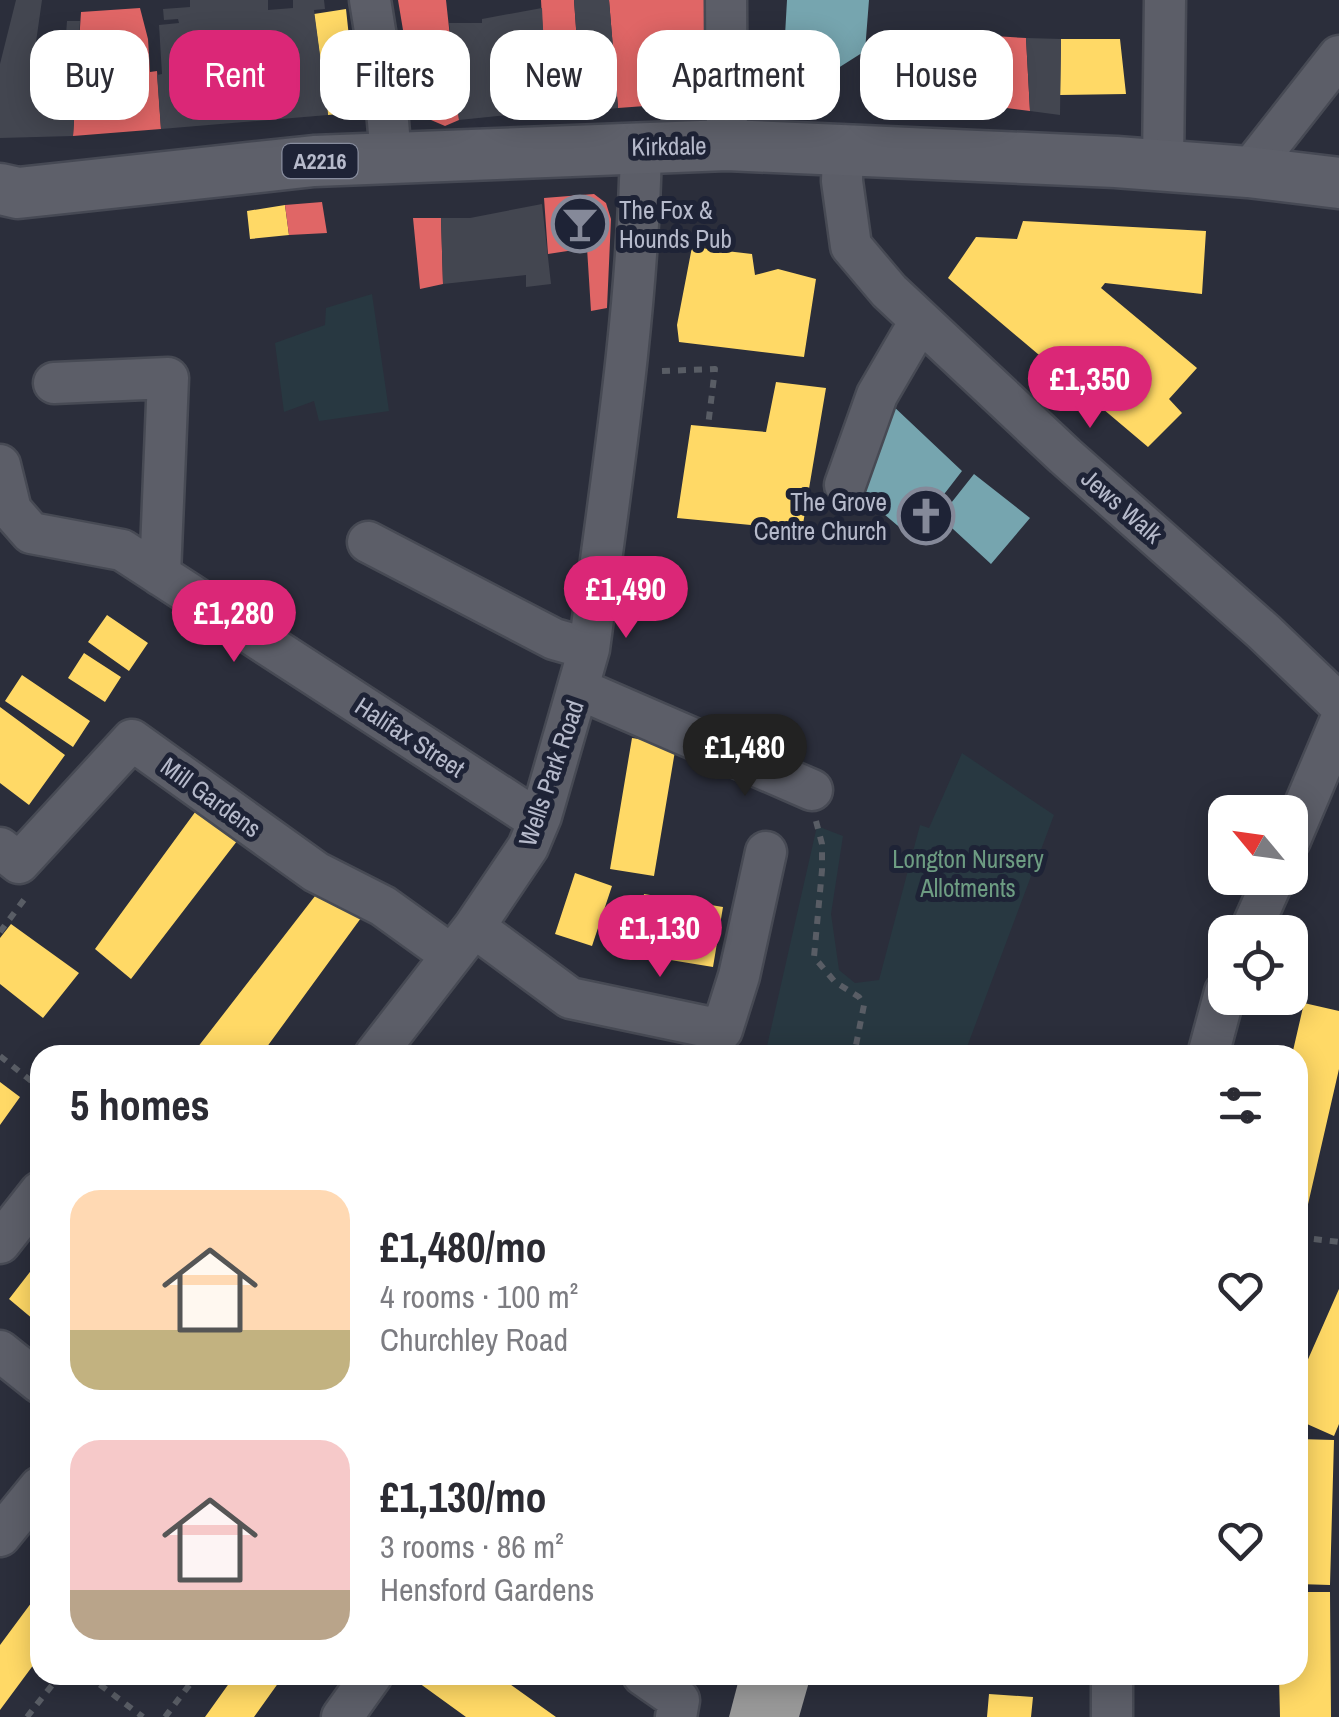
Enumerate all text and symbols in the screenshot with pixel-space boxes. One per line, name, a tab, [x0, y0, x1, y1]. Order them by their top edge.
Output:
chip: Buy	[30, 30, 149, 120]
chip: Rent	[169, 30, 300, 120]
chip: Filters	[320, 30, 470, 120]
chip: New	[490, 30, 617, 120]
chip: Apartment	[637, 30, 840, 120]
chip: House	[860, 30, 1013, 120]
street label: Kirkdale	[631, 128, 707, 164]
road number: A2216	[282, 144, 358, 178]
place label: The Fox & Hounds Pub	[619, 193, 732, 256]
bar icon: The Fox & Hounds Pub	[550, 194, 610, 254]
pin: £1,350	[1009, 346, 1171, 431]
text: £1,350	[1050, 357, 1130, 400]
street label: Jews Walk	[1074, 461, 1170, 551]
place label: The Grove Centre Church	[754, 485, 887, 548]
church icon: The Grove Centre Church	[896, 486, 956, 546]
pin: £1,490	[545, 556, 707, 641]
text: £1,490	[586, 567, 666, 610]
pin: £1,280	[153, 580, 315, 665]
text: £1,280	[194, 591, 274, 634]
street label: Halifax Street	[349, 689, 472, 785]
street label: Wells Park Road	[510, 695, 592, 851]
pin: £1,480	[664, 714, 826, 799]
text: £1,480	[705, 725, 785, 768]
street label: Mill Gardens	[154, 749, 268, 845]
north arrow	[1208, 795, 1308, 895]
map controls	[1208, 795, 1308, 1015]
park label: Longton Nursery Allotments	[892, 842, 1045, 905]
pin: £1,130	[579, 895, 741, 980]
text: £1,130	[620, 906, 700, 949]
button: locate	[1208, 915, 1308, 1015]
text: 5 homes	[70, 1077, 210, 1133]
icon: filters	[1213, 1078, 1268, 1133]
text: £1,480/mo	[380, 1219, 547, 1275]
icon: home	[150, 1230, 270, 1350]
icon: heart	[1213, 1263, 1268, 1318]
text: 4 rooms · 100 m²	[380, 1275, 578, 1318]
text: Churchley Road	[380, 1318, 568, 1361]
text: £1,130/mo	[380, 1469, 547, 1525]
icon: home	[150, 1480, 270, 1600]
icon: heart	[1213, 1513, 1268, 1568]
text: 3 rooms · 86 m²	[380, 1525, 564, 1568]
text: Hensford Gardens	[380, 1568, 594, 1611]

